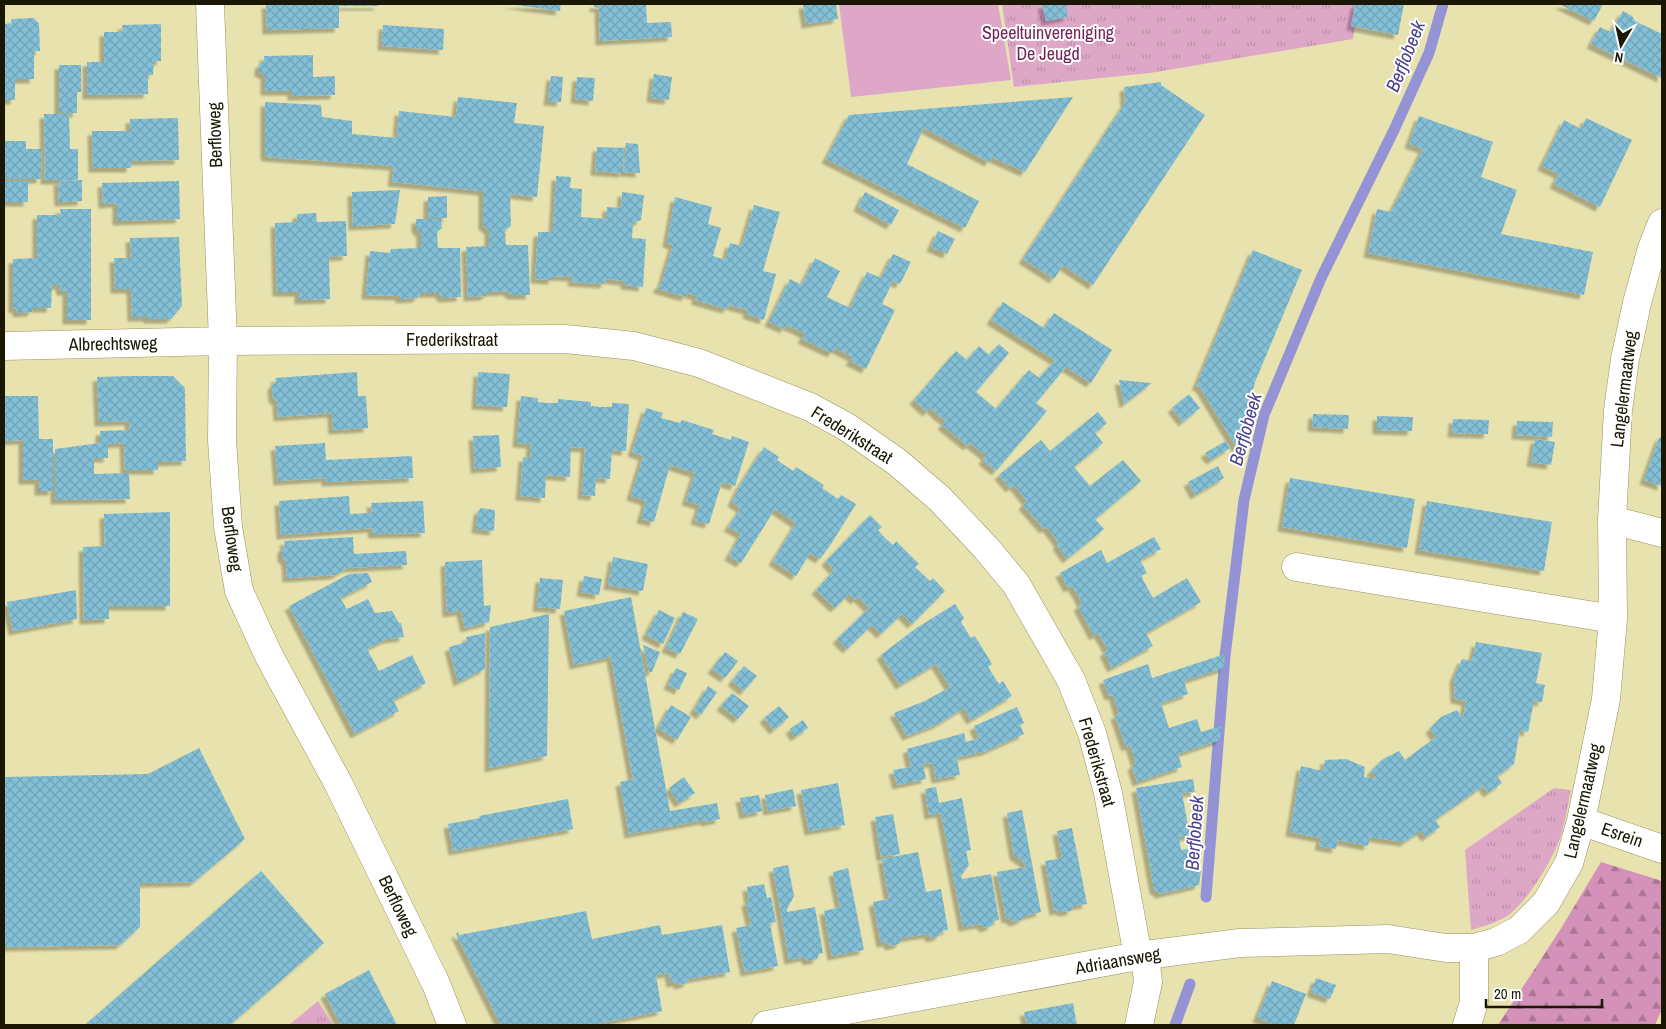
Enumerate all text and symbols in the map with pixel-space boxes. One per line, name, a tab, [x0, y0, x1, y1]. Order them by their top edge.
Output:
water label: Berflobeek	[1379, 15, 1431, 95]
park label: Speeltuinvereniging De Jeugd	[982, 20, 1115, 66]
north arrow	[1596, 20, 1646, 70]
text: N	[1613, 48, 1624, 67]
street label: Berfloweg	[201, 101, 228, 168]
street label: Frederikstraat	[406, 327, 498, 352]
street label: Langelermaatweg	[1604, 328, 1643, 449]
street label: Albrechtsweg	[67, 330, 158, 357]
water label: Berflobeek	[1222, 388, 1268, 468]
street label: Frederikstraat	[807, 400, 898, 470]
street label: Berfloweg	[216, 505, 250, 574]
street label: Frederikstraat	[1073, 714, 1122, 809]
street label: Langelermaatweg	[1557, 740, 1608, 861]
water label: Berflobeek	[1178, 794, 1210, 871]
street label: Esrein	[1598, 816, 1646, 853]
street label: Berfloweg	[373, 871, 424, 941]
street label: Adriaansweg	[1072, 941, 1163, 980]
scale bar	[1486, 976, 1602, 1008]
text: 20 m	[1494, 983, 1521, 1004]

